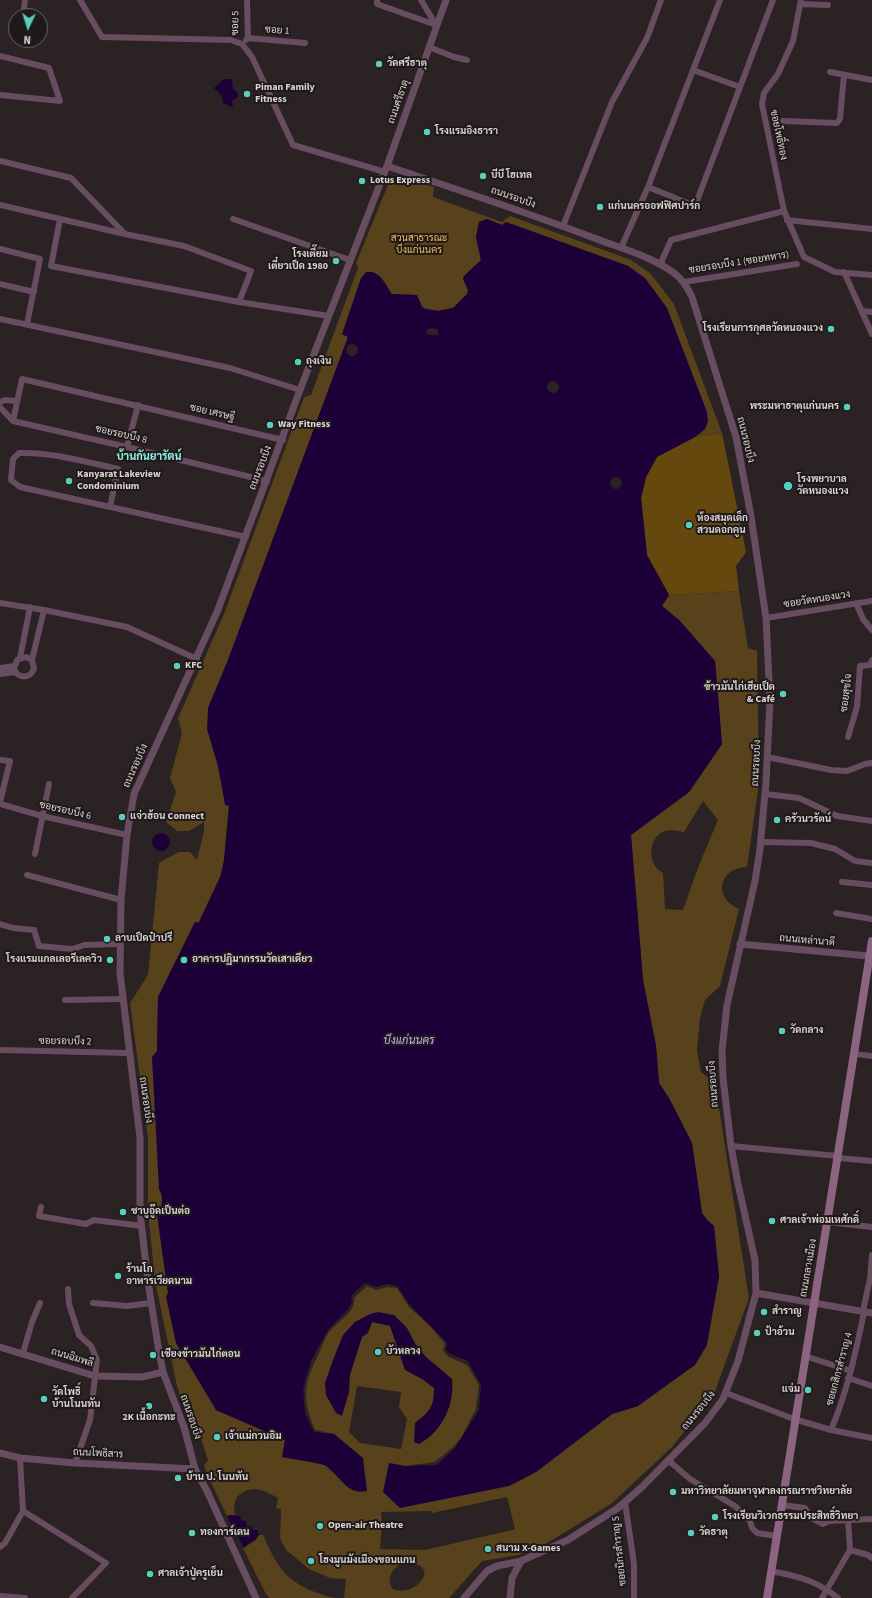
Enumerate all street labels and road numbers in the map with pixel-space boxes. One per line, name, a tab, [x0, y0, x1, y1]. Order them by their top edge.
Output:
street label: ซอย 5	[230, 11, 242, 35]
street label: ซอย 1	[264, 24, 290, 38]
street label: ถนนศรีธาตุ	[386, 78, 412, 126]
street label: ซอยโพธิ์ทอง	[767, 109, 789, 161]
street label: ถนนรอบบึง	[489, 185, 537, 211]
street label: ซอยรอบบึง 1 (ซอยทหาร)	[688, 249, 790, 277]
street label: ซอย เศรษฐี	[188, 402, 236, 424]
street label: ถนนรอบบึง	[734, 416, 756, 464]
street label: ซอยรอบบึง 8	[94, 423, 148, 447]
street label: ถนนรอบบึง	[247, 444, 275, 492]
street label: ซอยวัดหนองแวง	[783, 589, 851, 611]
street label: ซอยสุขใจ	[839, 673, 855, 713]
street label: ถนนรอบบึง	[750, 739, 764, 787]
street label: ถนนรอบบึง	[121, 742, 151, 790]
street label: ซอยรอบบึง 6	[38, 799, 92, 823]
street label: ถนนเหล่านาดี	[779, 933, 835, 949]
street label: ซอยรอบบึง 2	[38, 1036, 92, 1048]
street label: ถนนรอบบึง	[706, 1060, 722, 1108]
street label: ถนนรอบบึง	[136, 1076, 154, 1124]
street label: ถนนกลางเมือง	[798, 1238, 820, 1298]
street label: ซอยกสิกรสำราญ 4	[824, 1331, 856, 1407]
street label: ถนนฉิมพลี	[49, 1346, 95, 1370]
street label: ถนนรอบบึง	[680, 1389, 718, 1433]
street label: ถนนรอบบึง	[177, 1393, 203, 1441]
street label: ถนนโพธิสาร	[72, 1447, 124, 1461]
street label: ซอยนิกรสำราญ 5	[610, 1515, 630, 1587]

